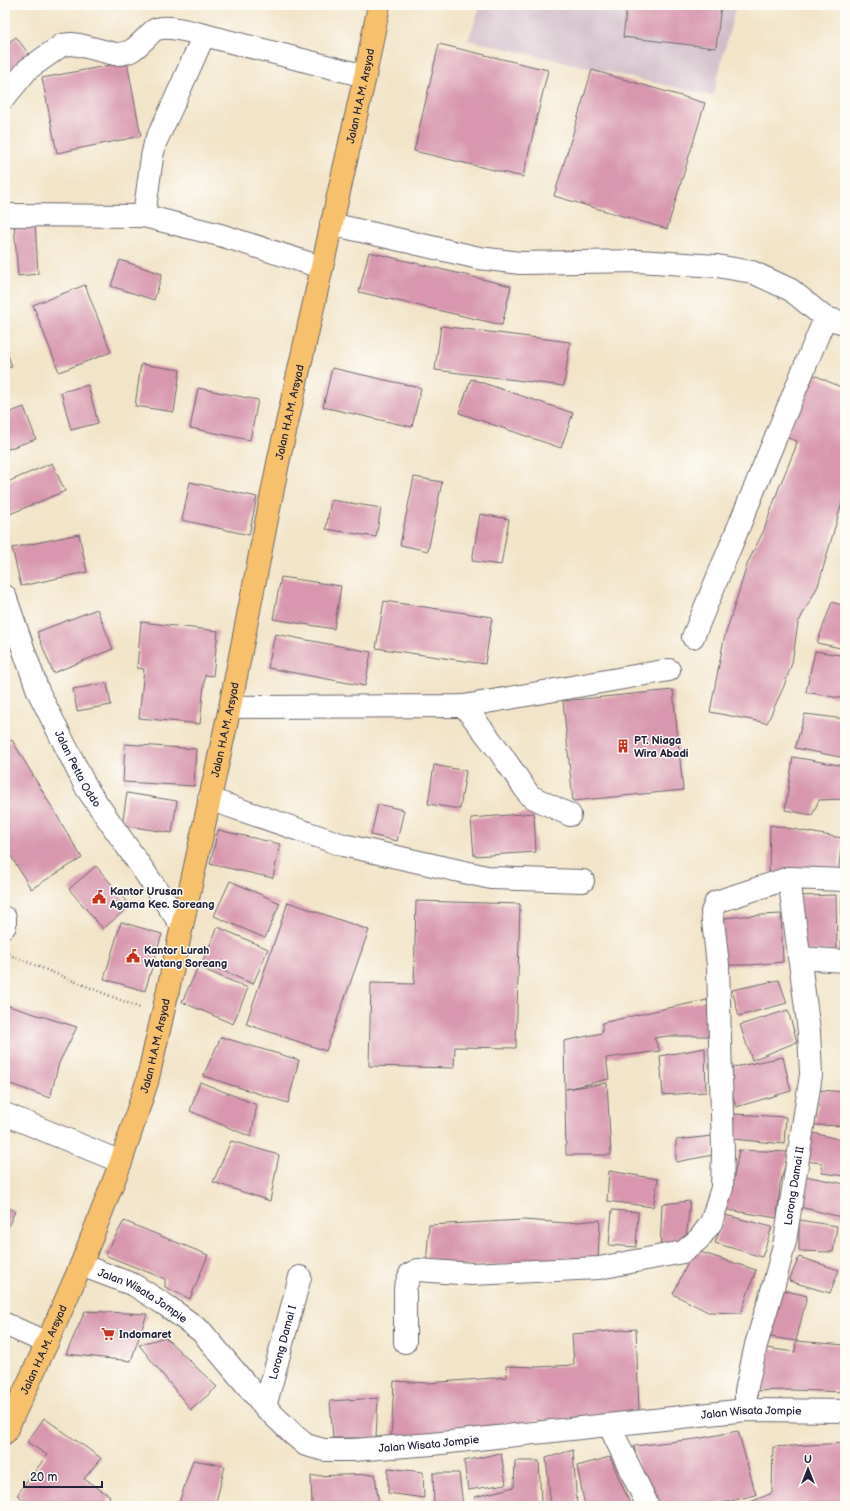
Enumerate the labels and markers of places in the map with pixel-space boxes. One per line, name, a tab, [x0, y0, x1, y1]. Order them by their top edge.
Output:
place label: PT. Niaga Wira Abadi	[634, 734, 689, 760]
building icon: PT. Niaga Wira Abadi	[615, 738, 631, 754]
place label: Kantor Urusan Agama Kec. Soreang	[109, 885, 215, 911]
public building icon: Kantor Urusan Agama Kec. Soreang	[91, 889, 107, 905]
place label: Kantor Lurah Watang Soreang	[144, 944, 227, 970]
public building icon: Kantor Lurah Watang Soreang	[125, 948, 141, 964]
supermarket icon: Indomaret	[100, 1326, 116, 1342]
place label: Indomaret	[119, 1328, 172, 1341]

